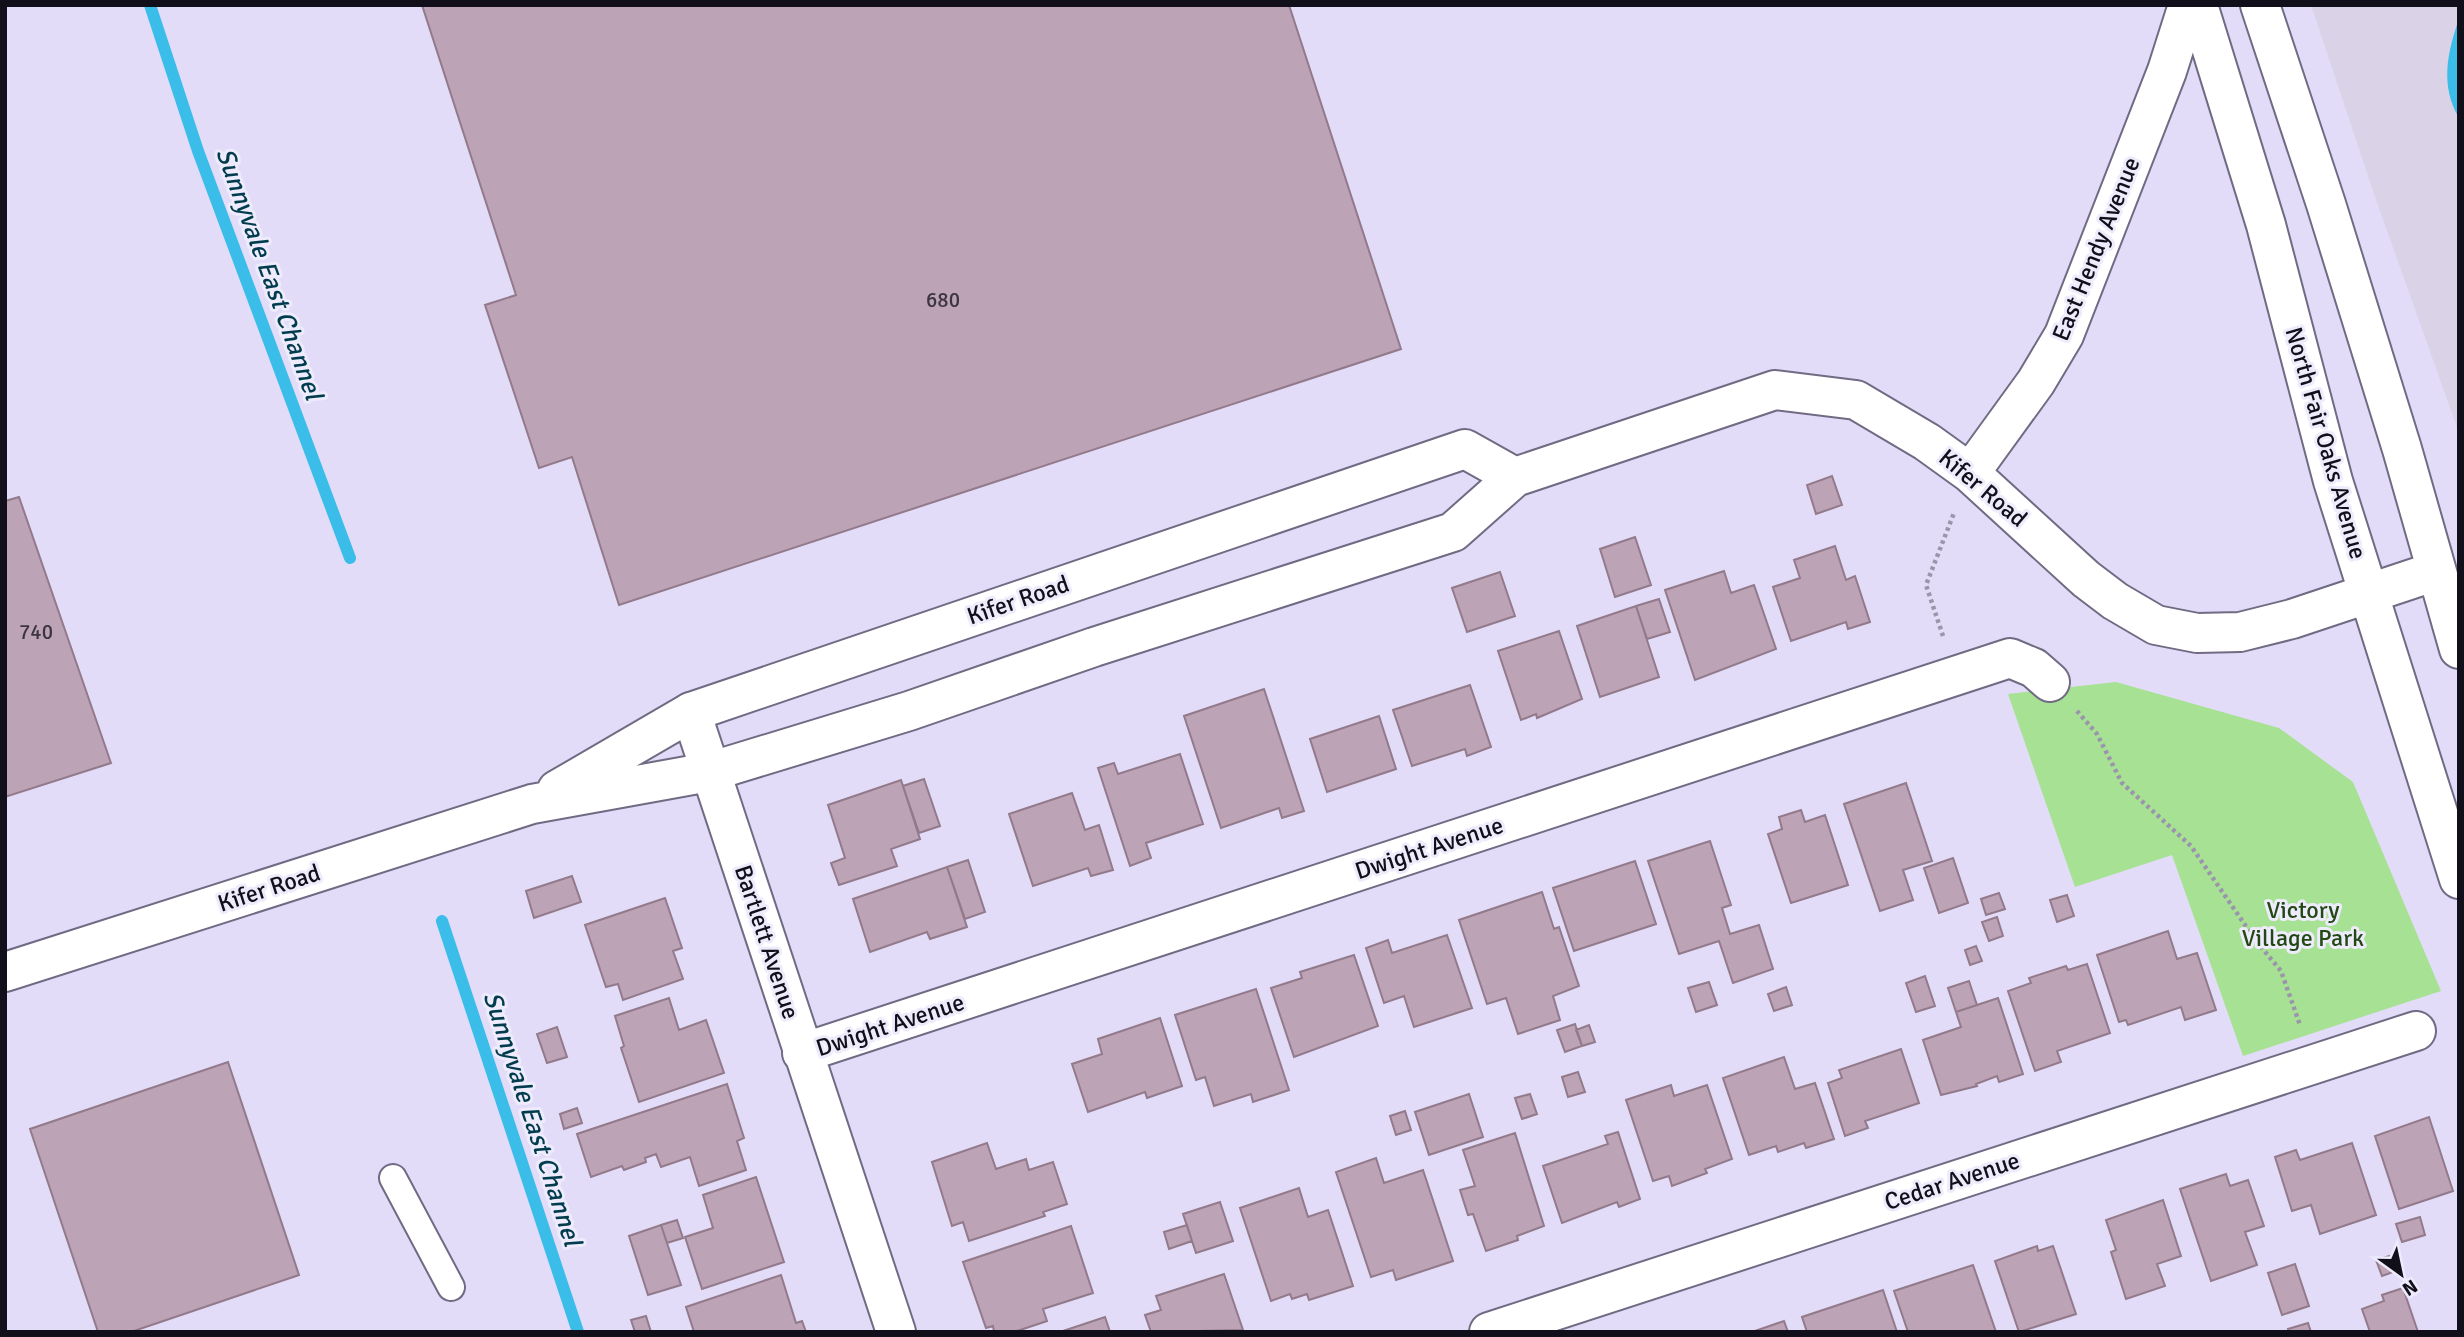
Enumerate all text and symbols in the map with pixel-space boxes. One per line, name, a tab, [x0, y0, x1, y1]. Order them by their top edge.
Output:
water label: Sunnyvale East Channel	[209, 144, 330, 407]
street label: East Hendy Avenue	[2046, 153, 2146, 345]
house number: 680	[926, 287, 960, 313]
street label: North Fair Oaks Avenue	[2279, 324, 2373, 562]
street label: Kifer Road	[1933, 442, 2033, 534]
street label: Kifer Road	[963, 569, 1073, 631]
house number: 740	[19, 619, 53, 645]
street label: Dwight Avenue	[1351, 810, 1507, 886]
street label: Kifer Road	[214, 857, 324, 919]
street label: Bartlett Avenue	[728, 861, 806, 1023]
park label: Victory Village Park	[2242, 895, 2364, 953]
street label: Dwight Avenue	[812, 987, 968, 1063]
water label: Sunnyvale East Channel	[476, 988, 589, 1253]
street label: Cedar Avenue	[1881, 1145, 2023, 1217]
north arrow	[2366, 1239, 2436, 1309]
text: N	[2398, 1274, 2422, 1301]

